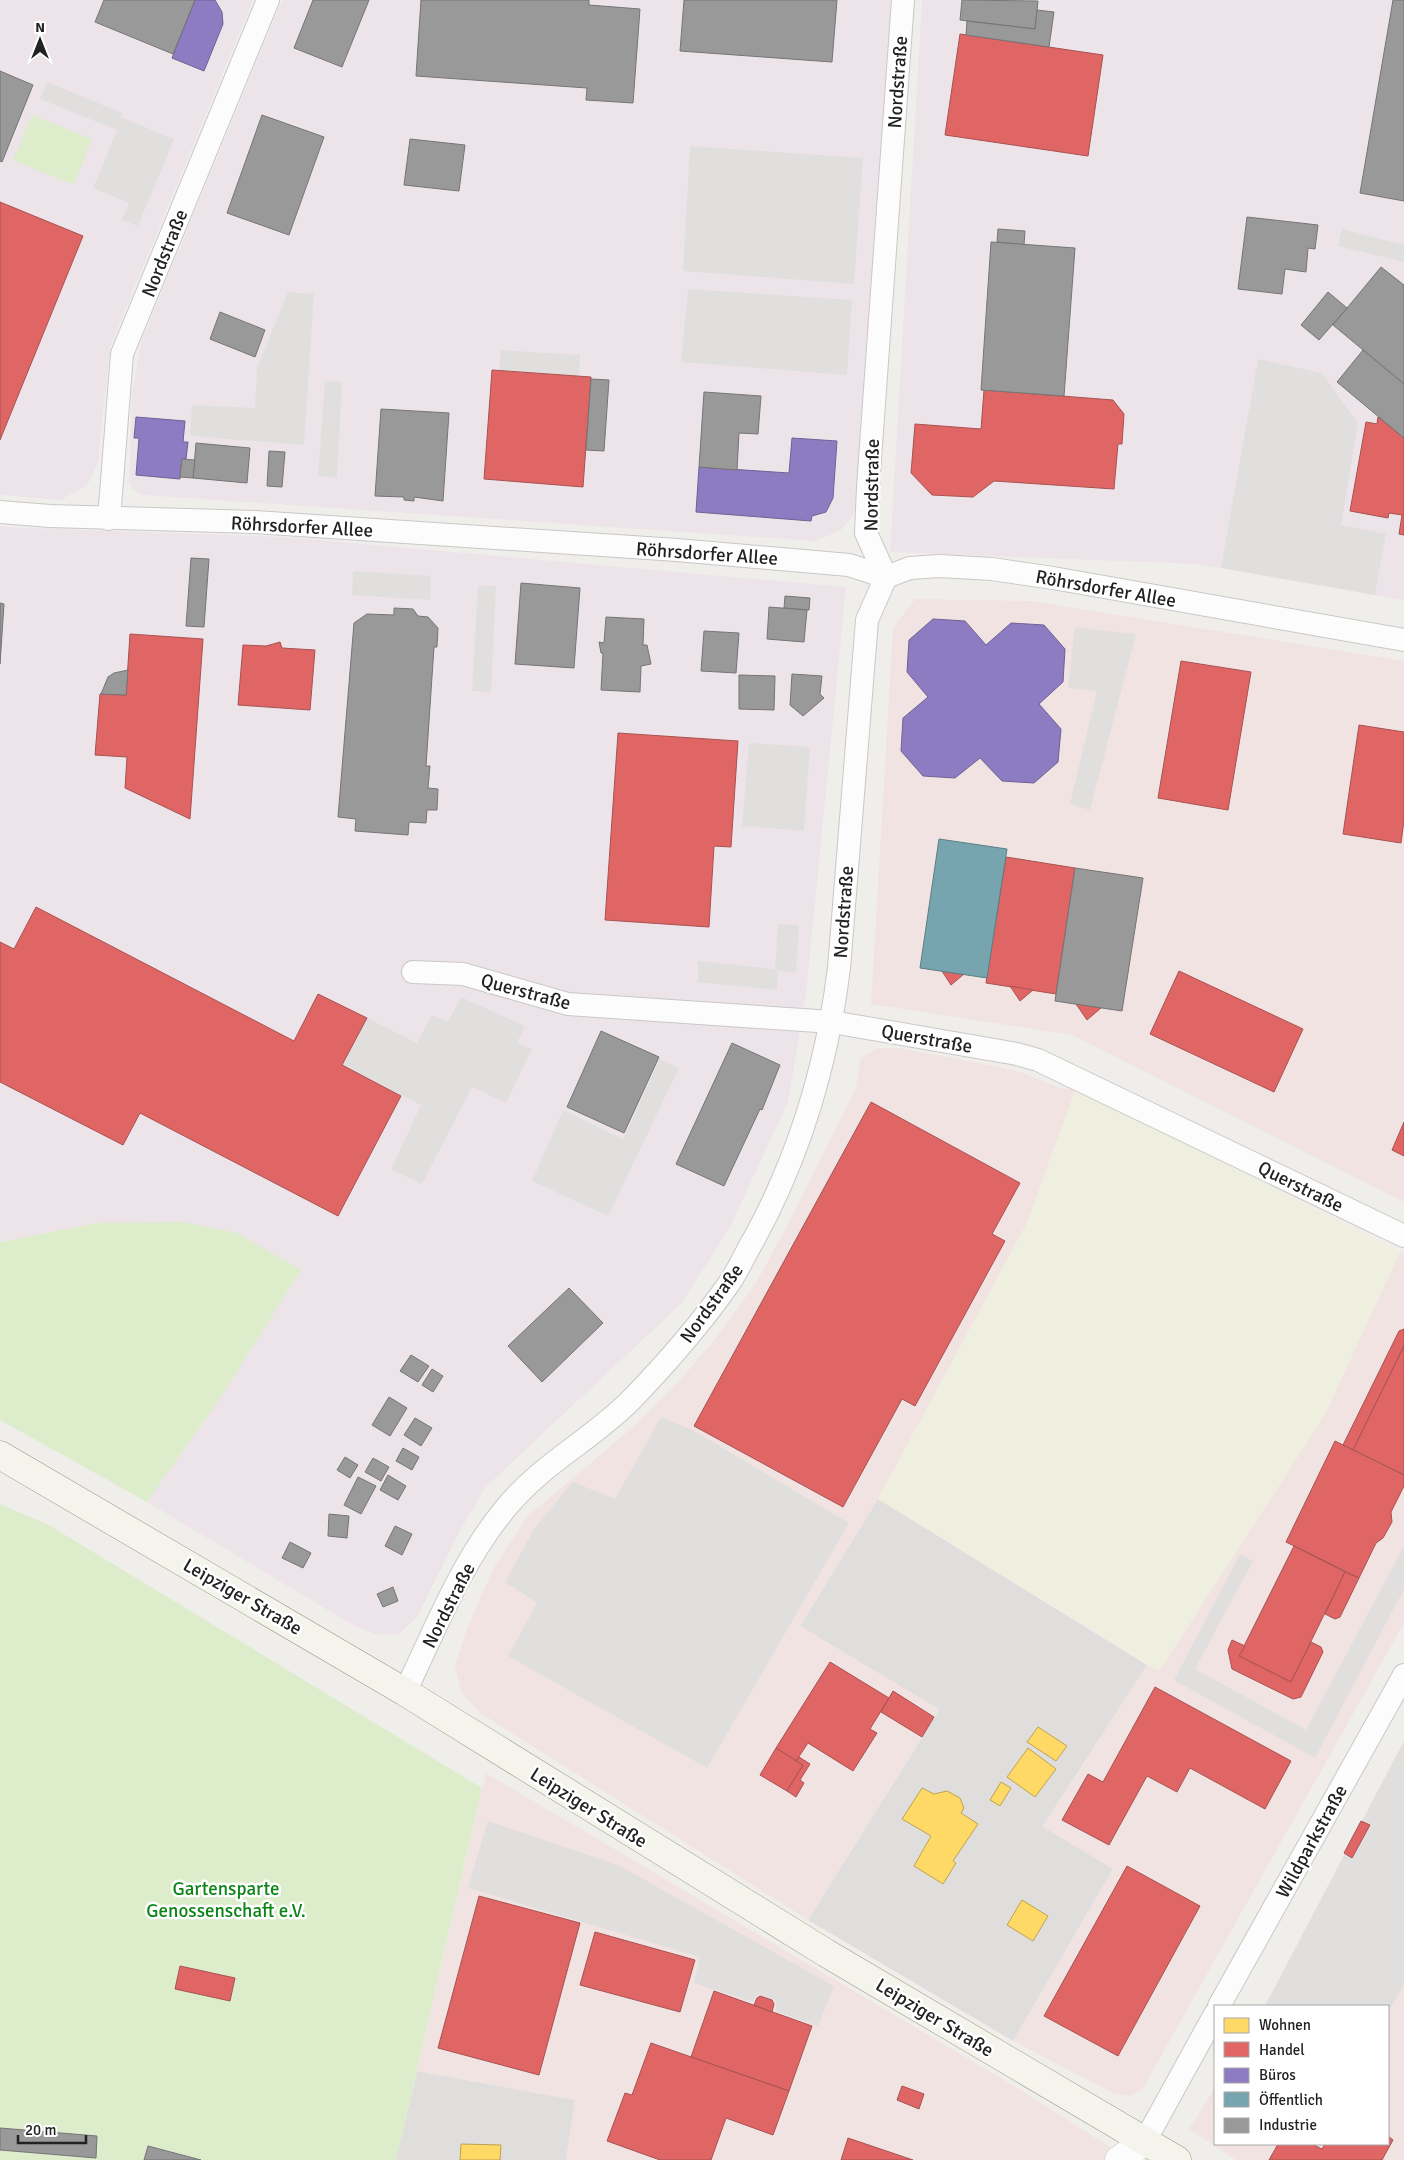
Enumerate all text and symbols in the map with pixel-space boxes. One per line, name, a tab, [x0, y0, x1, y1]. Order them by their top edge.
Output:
north arrow	[15, 15, 65, 65]
text: N	[35, 19, 45, 36]
street label: Nordstraße	[883, 35, 913, 129]
street label: Nordstraße	[136, 206, 193, 301]
street label: Nordstraße	[859, 439, 885, 532]
street label: Röhrsdorfer Allee	[230, 511, 374, 543]
street label: Röhrsdorfer Allee	[635, 537, 779, 571]
street label: Röhrsdorfer Allee	[1034, 565, 1178, 613]
street label: Nordstraße	[829, 865, 859, 959]
street label: Querstraße	[478, 968, 573, 1015]
street label: Querstraße	[879, 1019, 974, 1059]
street label: Querstraße	[1254, 1156, 1347, 1218]
street label: Nordstraße	[675, 1259, 749, 1348]
street label: Leipziger Straße	[179, 1553, 306, 1641]
street label: Nordstraße	[417, 1559, 481, 1652]
street label: Leipziger Straße	[525, 1762, 651, 1853]
street label: Wildparkstraße	[1271, 1781, 1353, 1902]
park label: Gartensparte Genossenschaft e.V.	[146, 1877, 306, 1923]
street label: Leipziger Straße	[871, 1973, 998, 2063]
legend	[1214, 2005, 1389, 2145]
text: Wohnen	[1259, 2016, 1311, 2034]
text: Handel	[1259, 2041, 1305, 2059]
text: Büros	[1259, 2066, 1296, 2084]
text: Öffentlich	[1259, 2091, 1323, 2109]
scale bar	[18, 2112, 85, 2144]
text: Industrie	[1259, 2116, 1317, 2134]
text: 20 m	[25, 2121, 56, 2139]

